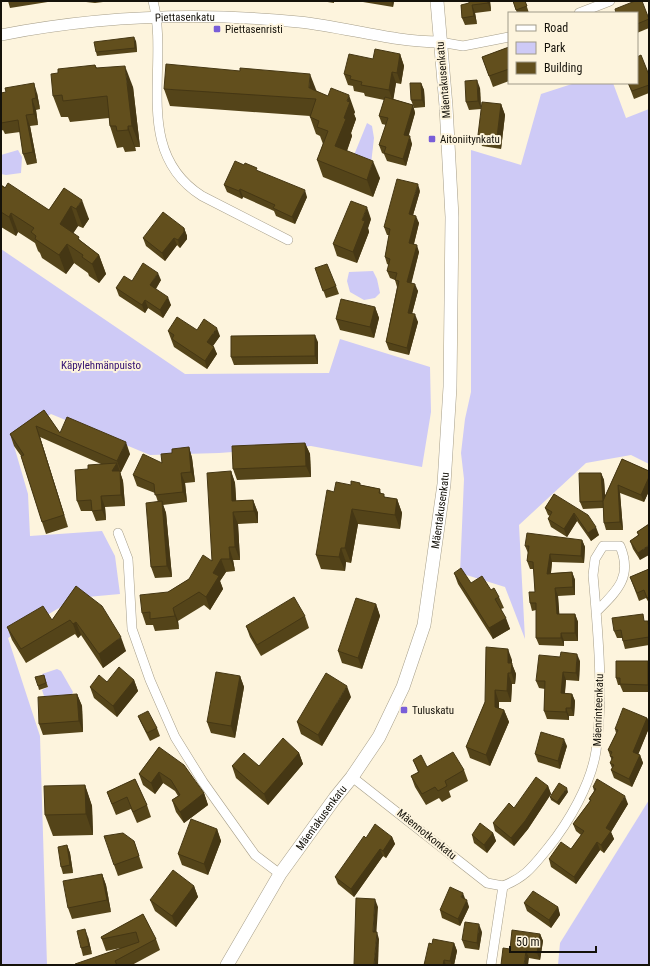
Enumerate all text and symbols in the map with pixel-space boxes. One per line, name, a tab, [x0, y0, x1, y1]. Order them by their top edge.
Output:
street label: Piettasenkatu	[155, 11, 215, 24]
legend	[508, 12, 638, 84]
text: Road	[544, 21, 568, 35]
place label: Piettasenristi	[225, 23, 283, 36]
marker: Piettasenristi	[212, 24, 222, 34]
street label: Mäentakusenkatu	[434, 41, 453, 119]
text: Park	[544, 41, 566, 55]
text: Building	[544, 61, 582, 75]
place label: Aitoniitynkatu	[440, 133, 500, 146]
marker: Aitoniitynkatu	[427, 134, 437, 144]
park label: Käpylehmänpuisto	[61, 359, 141, 372]
street label: Mäentakusenkatu	[429, 472, 452, 550]
street label: Mäenrinteenkatu	[591, 673, 606, 747]
place label: Tuluskatu	[412, 704, 454, 717]
marker: Tuluskatu	[399, 705, 409, 715]
street label: Mäentakusenkatu	[293, 783, 350, 853]
street label: Mäennotkonkatu	[394, 806, 459, 862]
scale bar	[510, 928, 596, 954]
text: 50 m	[516, 935, 540, 949]

